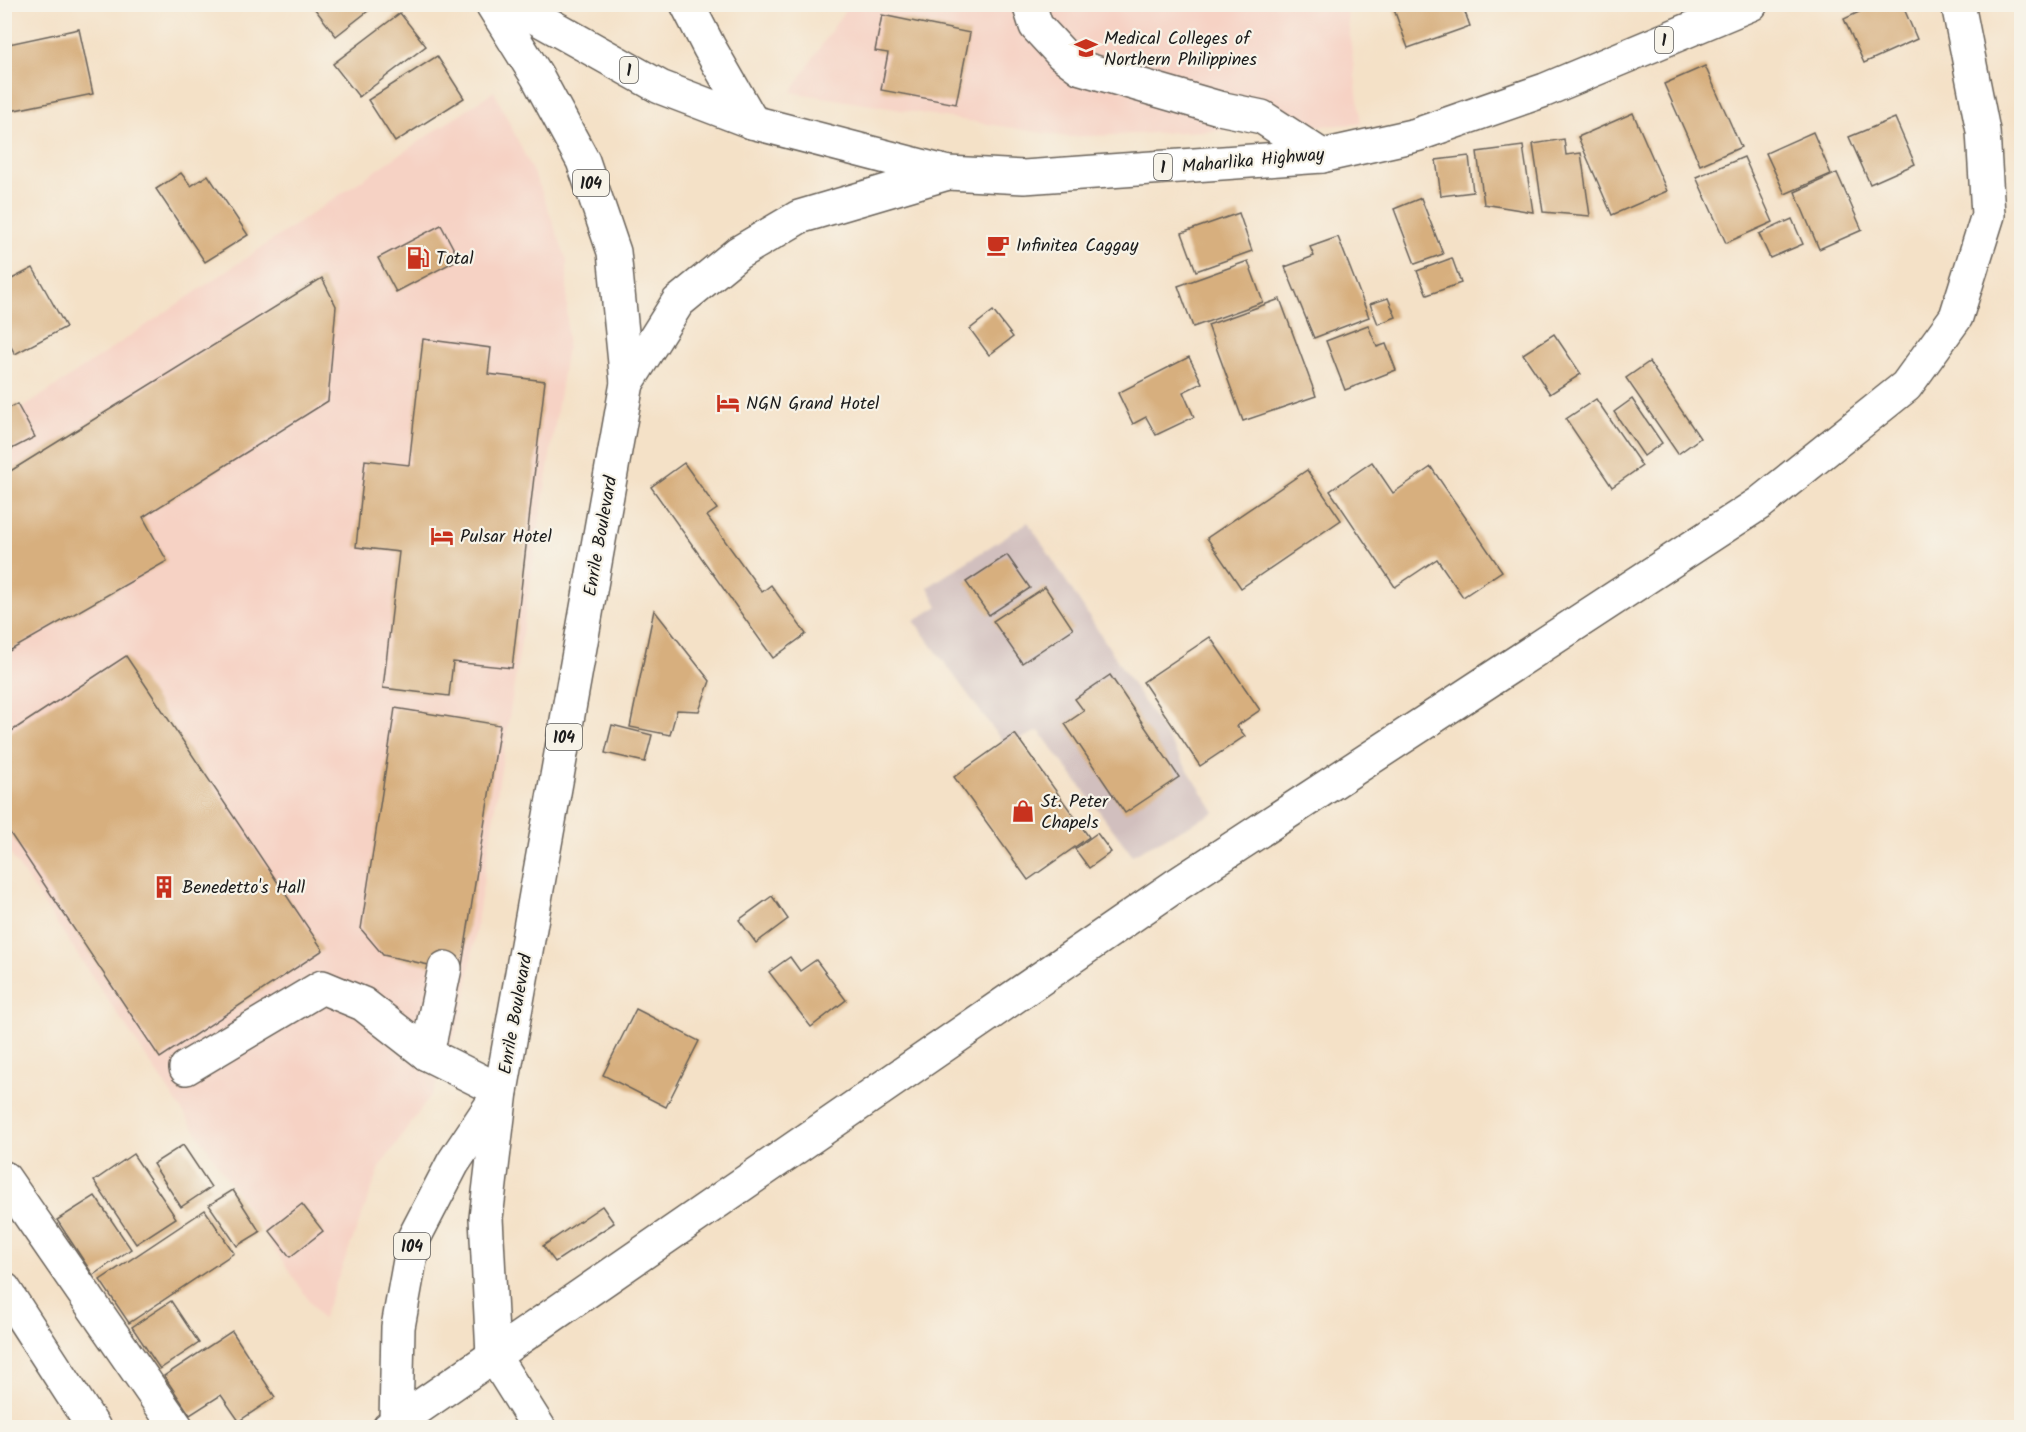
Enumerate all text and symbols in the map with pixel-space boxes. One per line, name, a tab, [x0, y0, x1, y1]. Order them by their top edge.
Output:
place label: Medical Colleges of Northern Philippines	[1104, 25, 1257, 75]
road number: 1	[1655, 27, 1673, 53]
school or university icon: Medical Colleges of Northern Philippines	[1073, 35, 1099, 61]
road number: 1	[620, 57, 638, 83]
street label: Maharlika Highway	[1181, 141, 1326, 182]
road number: 1	[1154, 154, 1172, 180]
road number: 104	[573, 170, 609, 196]
cafe icon: Infinitea Caggay	[985, 232, 1011, 258]
place label: Infinitea Caggay	[1016, 232, 1139, 261]
fuel station icon: Total	[405, 245, 431, 271]
place label: Total	[436, 245, 474, 274]
hotel icon: NGN Grand Hotel	[715, 390, 741, 416]
place label: NGN Grand Hotel	[746, 390, 880, 419]
street label: Enrile Boulevard	[577, 473, 627, 599]
hotel icon: Pulsar Hotel	[429, 523, 455, 549]
place label: Pulsar Hotel	[460, 523, 552, 552]
road number: 104	[546, 724, 582, 750]
place label: St. Peter Chapels	[1041, 788, 1109, 838]
shop icon: St. Peter Chapels	[1010, 798, 1036, 824]
building icon: Benedetto's Hall	[151, 874, 177, 900]
place label: Benedetto's Hall	[182, 874, 306, 903]
street label: Enrile Boulevard	[492, 951, 542, 1077]
road number: 104	[394, 1233, 430, 1259]

